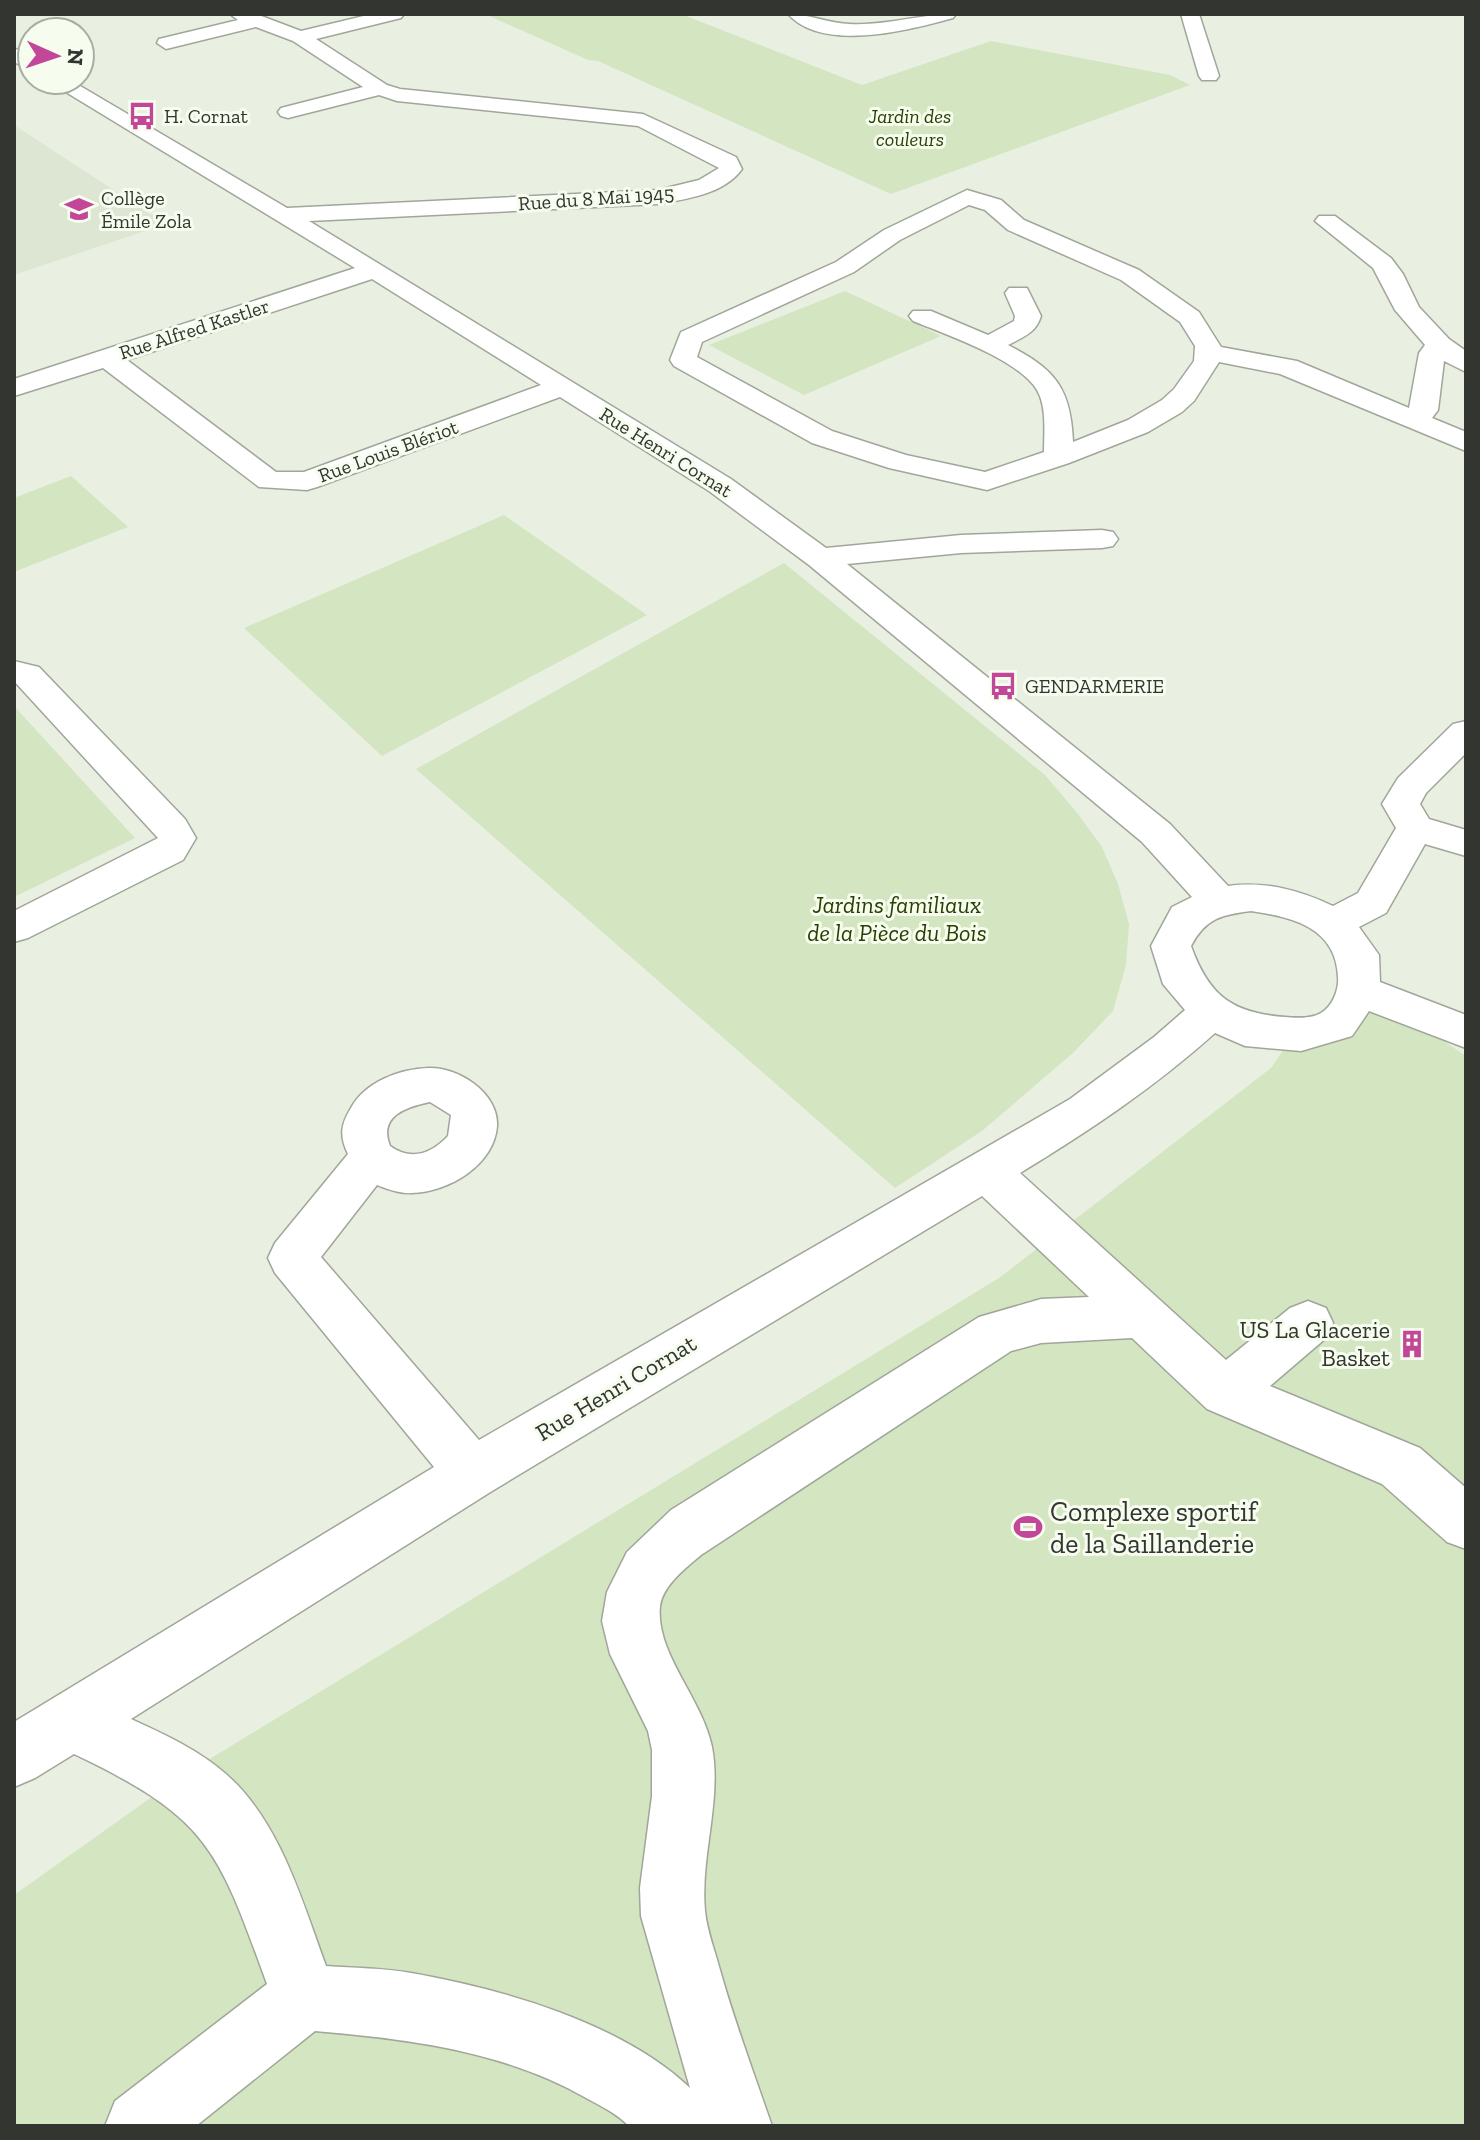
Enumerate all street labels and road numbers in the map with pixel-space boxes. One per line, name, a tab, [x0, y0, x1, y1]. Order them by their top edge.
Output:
street label: Rue du 8 Mai 1945	[517, 181, 675, 215]
street label: Rue Alfred Kastler	[116, 293, 272, 365]
street label: Rue Henri Cornat	[595, 402, 737, 503]
street label: Rue Louis Blériot	[315, 414, 462, 487]
street label: Rue Henri Cornat	[530, 1328, 701, 1447]

